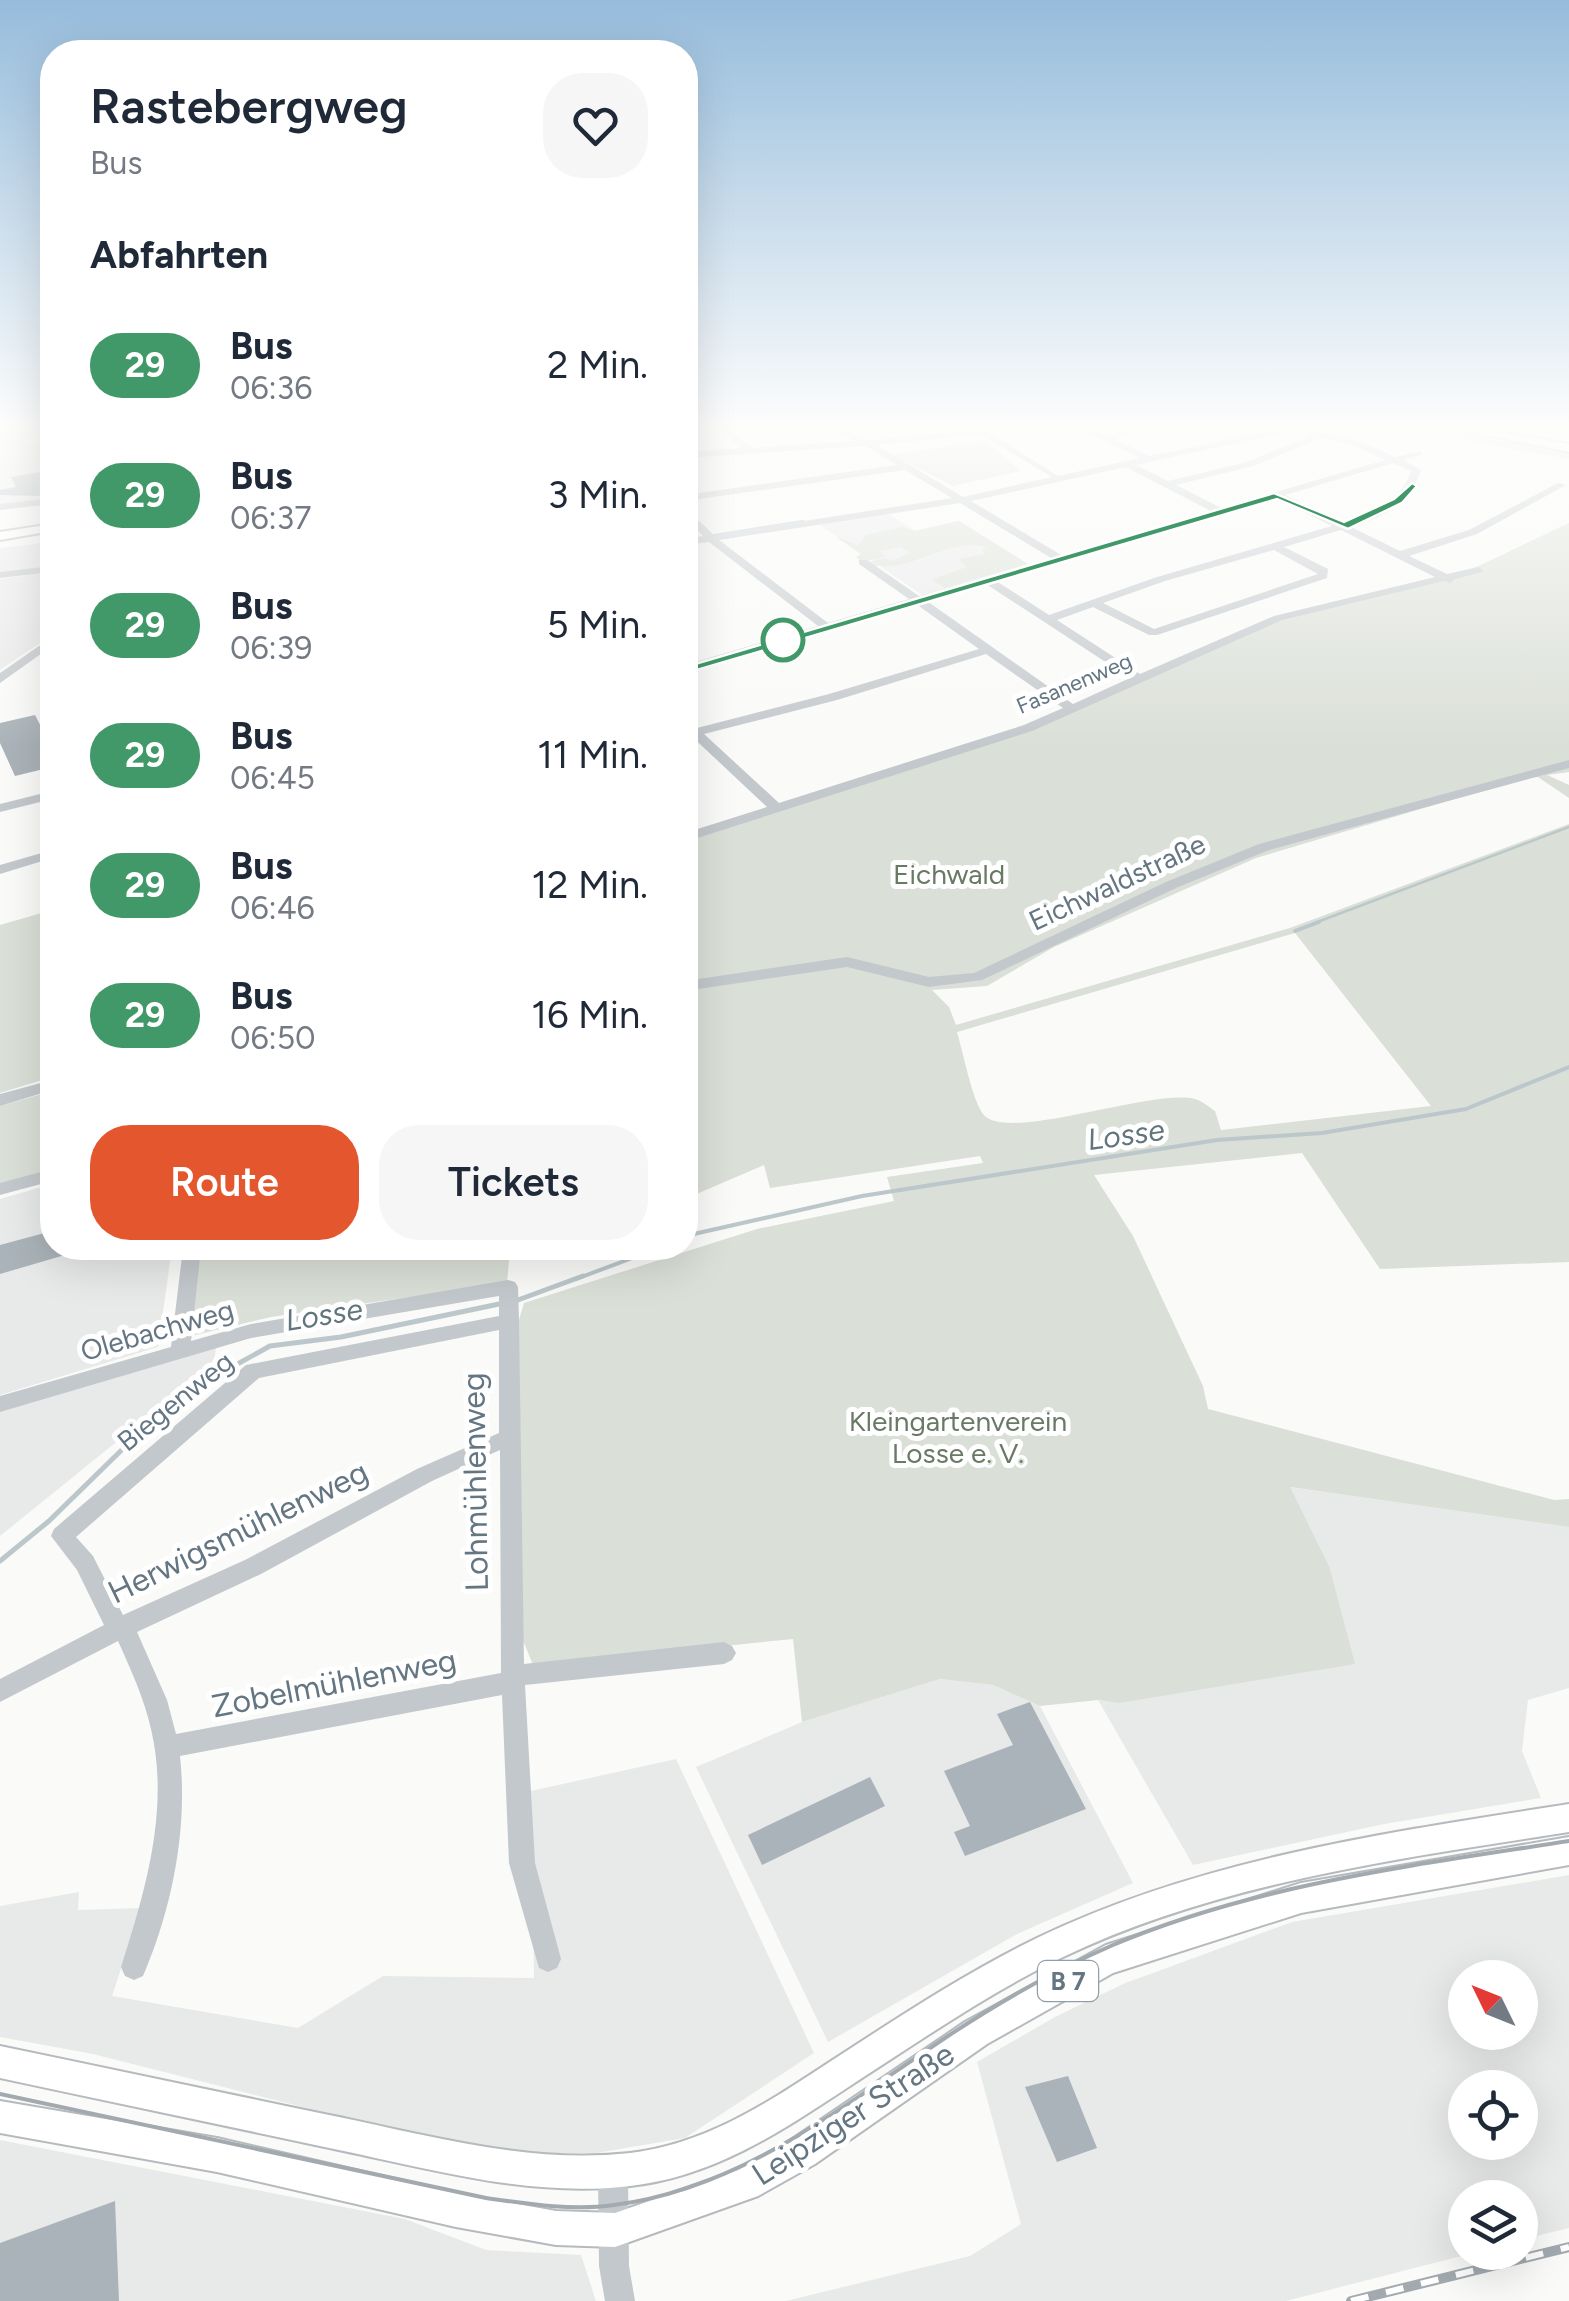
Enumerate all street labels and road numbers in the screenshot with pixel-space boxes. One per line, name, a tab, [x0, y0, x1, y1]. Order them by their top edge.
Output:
street label: Fasanenweg	[1012, 647, 1136, 720]
street label: Eichwaldstraße	[1023, 826, 1211, 938]
street label: Olebachweg	[76, 1292, 238, 1368]
street label: Biegenweg	[110, 1344, 240, 1458]
street label: Lohmühlenweg	[454, 1372, 496, 1592]
street label: Herwigsmühlenweg	[102, 1453, 374, 1611]
street label: Zobelmühlenweg	[208, 1641, 460, 1725]
road number: B 7	[1038, 1961, 1098, 2001]
street label: Leipziger Straße	[745, 2035, 961, 2193]

